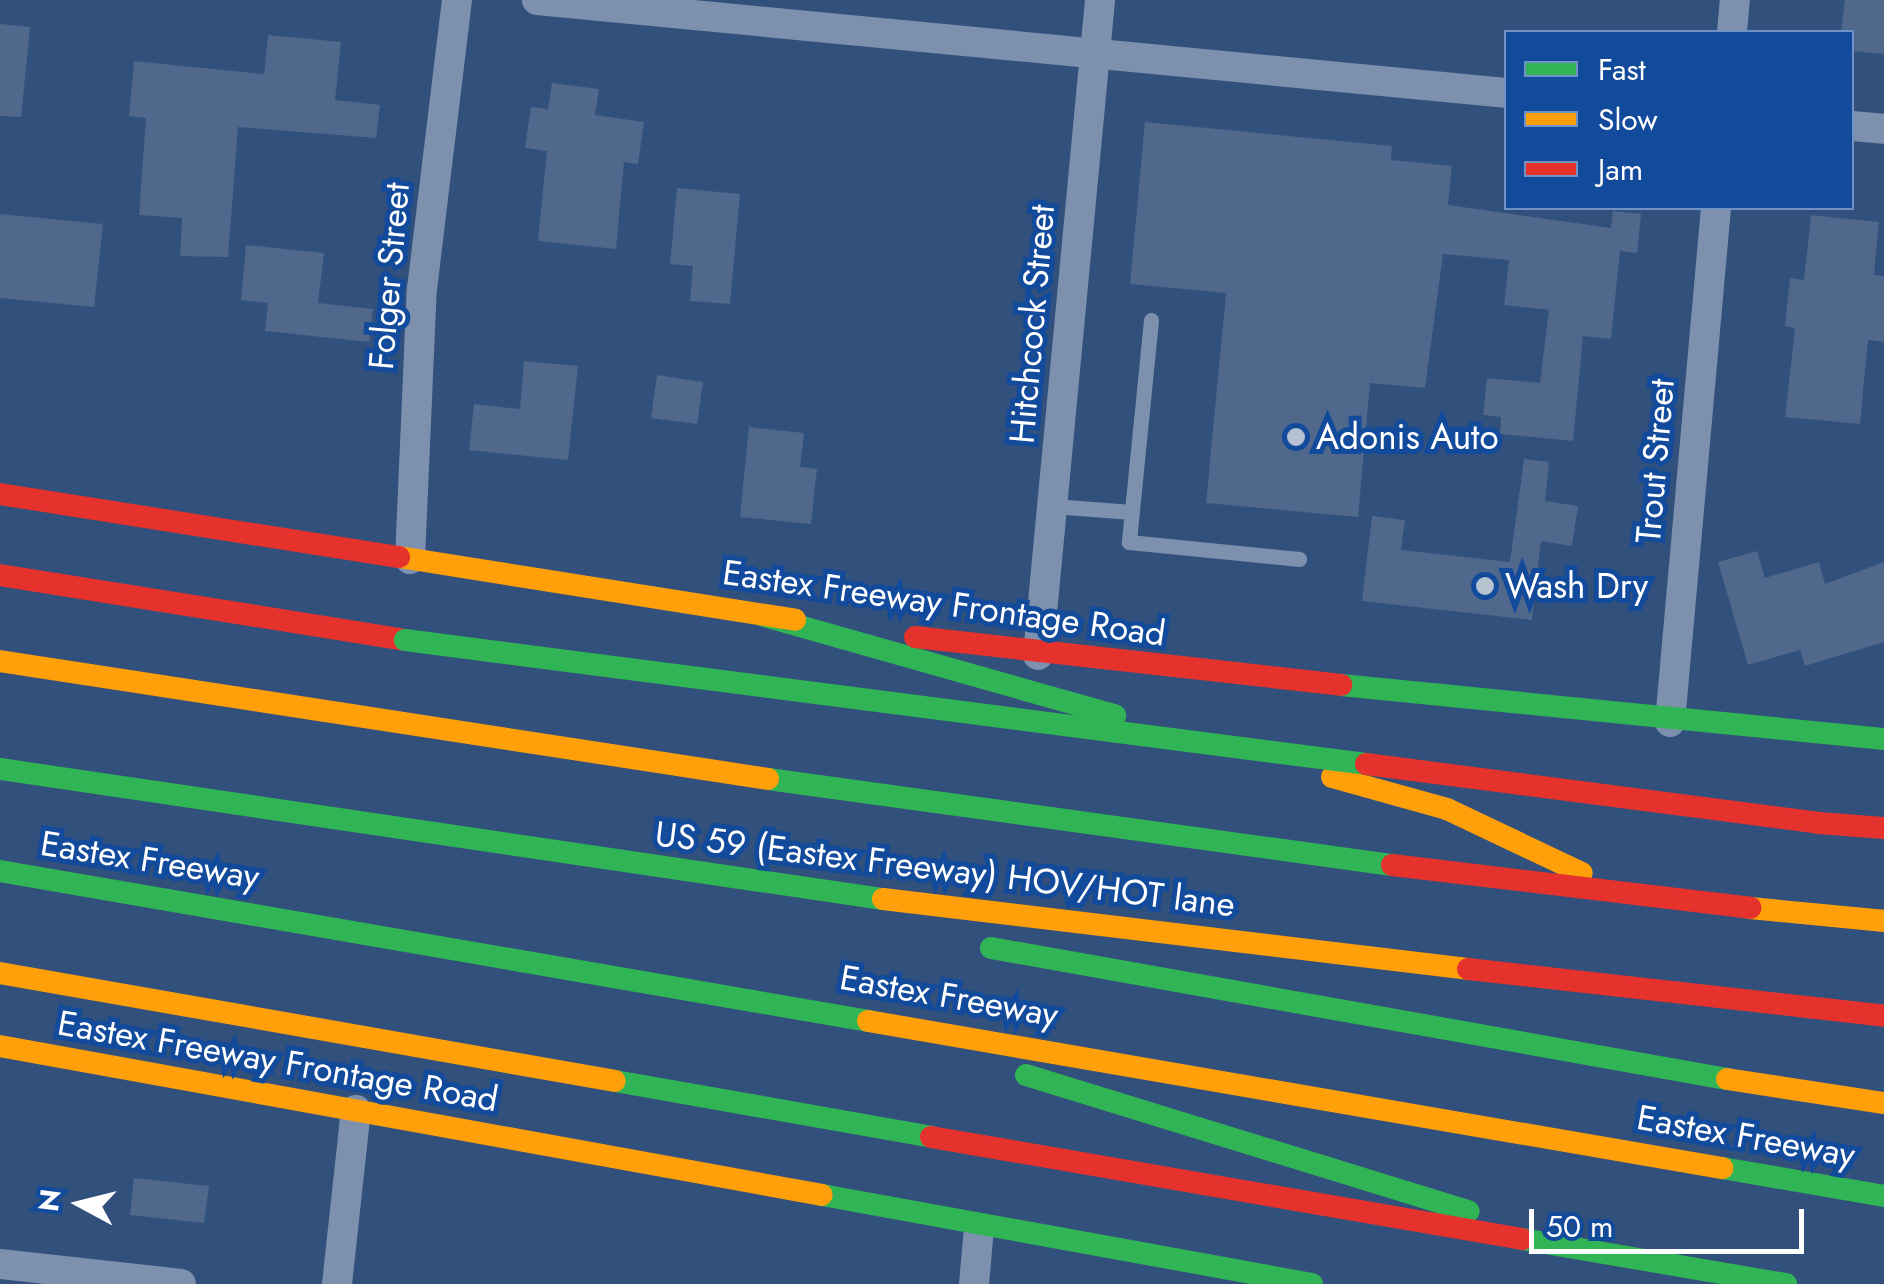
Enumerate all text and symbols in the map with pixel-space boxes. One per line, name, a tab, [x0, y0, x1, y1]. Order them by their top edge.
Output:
legend	[1504, 30, 1854, 210]
text: Fast	[1598, 48, 1646, 91]
text: Slow	[1598, 98, 1658, 141]
text: Jam	[1598, 148, 1643, 191]
street label: Folger Street	[360, 181, 418, 371]
street label: Hitchcock Street	[1001, 203, 1063, 445]
street label: Trout Street	[1627, 377, 1683, 545]
place label: Adonis Auto	[1316, 416, 1499, 458]
marker: Adonis Auto	[1285, 426, 1307, 448]
street label: Eastex Freeway Frontage Road	[720, 551, 1168, 655]
place label: Wash Dry	[1505, 565, 1648, 607]
marker: Wash Dry	[1474, 575, 1496, 597]
street label: US 59 (Eastex Freeway) HOV/HOT lane	[653, 813, 1237, 925]
street label: Eastex Freeway	[38, 822, 262, 898]
street label: Eastex Freeway	[837, 956, 1061, 1036]
street label: Eastex Freeway Frontage Road	[55, 1002, 501, 1120]
street label: Eastex Freeway	[1634, 1096, 1858, 1176]
north arrow	[30, 1154, 130, 1254]
text: N	[28, 1187, 71, 1214]
scale bar	[1534, 1189, 1809, 1251]
text: 50 m	[1546, 1205, 1613, 1248]

